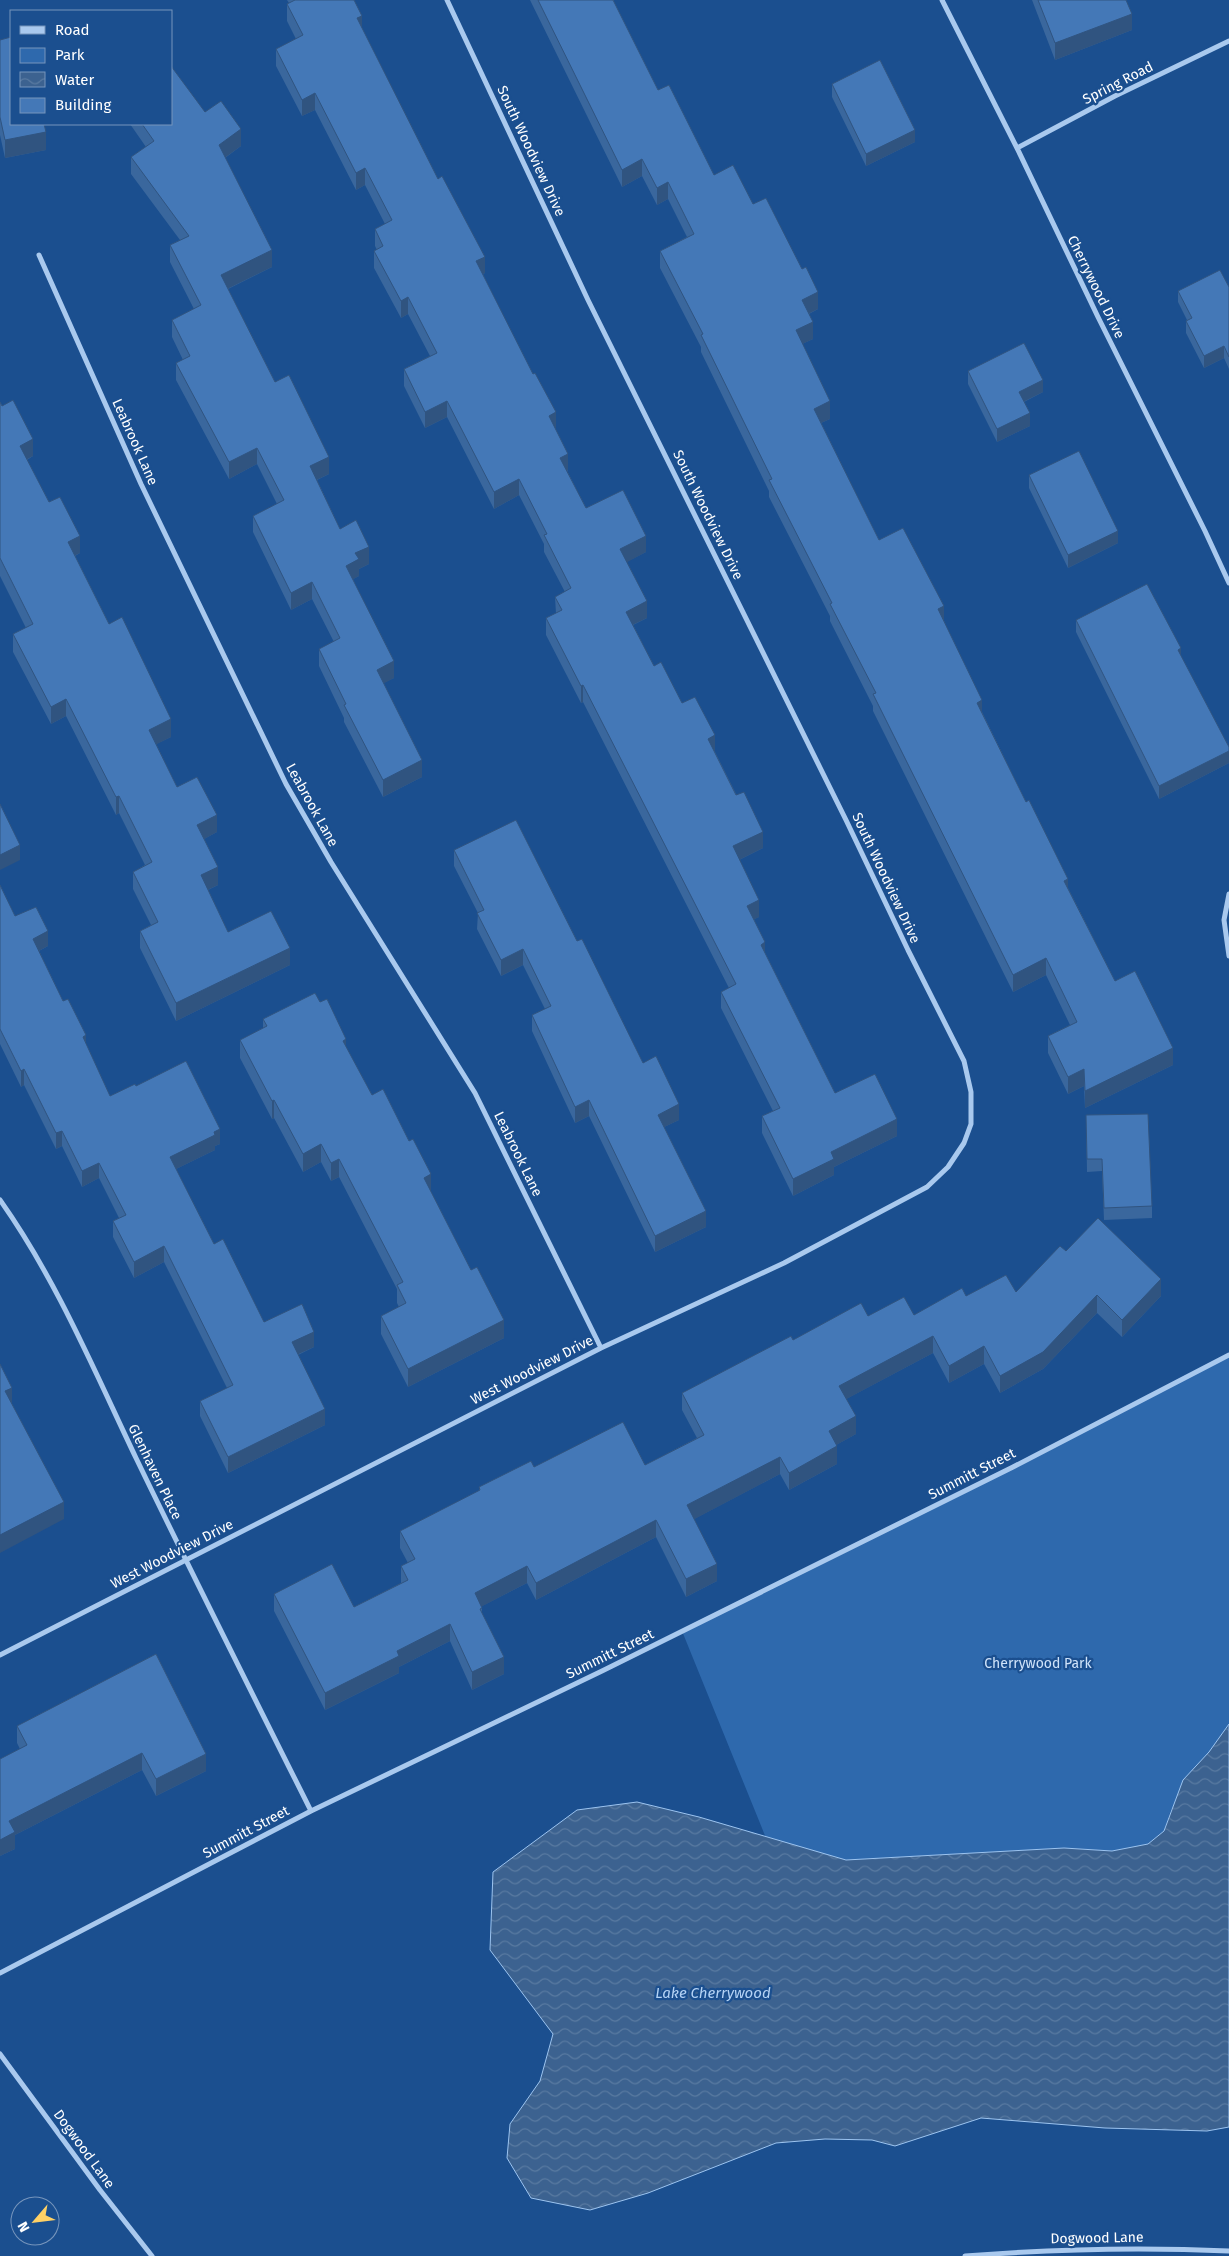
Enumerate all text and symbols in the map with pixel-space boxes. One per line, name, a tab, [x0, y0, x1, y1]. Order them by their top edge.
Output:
legend	[10, 10, 172, 125]
text: Road	[55, 21, 90, 39]
text: Park	[55, 46, 85, 64]
street label: Spring Road	[1080, 58, 1156, 108]
text: Water	[55, 71, 94, 89]
street label: South Woodview Drive	[493, 83, 569, 219]
text: Building	[55, 96, 111, 114]
street label: Cherrywood Drive	[1064, 233, 1128, 341]
street label: Leabrook Lane	[108, 396, 162, 488]
street label: South Woodview Drive	[669, 447, 747, 583]
street label: Leabrook Lane	[282, 760, 342, 850]
street label: South Woodview Drive	[848, 810, 924, 946]
street label: Leabrook Lane	[490, 1109, 546, 1199]
street label: West Woodview Drive	[468, 1332, 596, 1408]
street label: Glenhaven Place	[124, 1421, 186, 1523]
street label: Summitt Street	[926, 1444, 1019, 1503]
street label: West Woodview Drive	[108, 1516, 236, 1592]
street label: Summitt Street	[563, 1625, 657, 1683]
park label: Cherrywood Park	[984, 1655, 1092, 1672]
street label: Summitt Street	[200, 1802, 293, 1862]
water label: Lake Cherrywood	[655, 1984, 771, 2002]
street label: Dogwood Lane	[50, 2106, 118, 2192]
north arrow	[10, 2196, 60, 2246]
text: N	[14, 2219, 34, 2235]
street label: Dogwood Lane	[1050, 2229, 1144, 2247]

